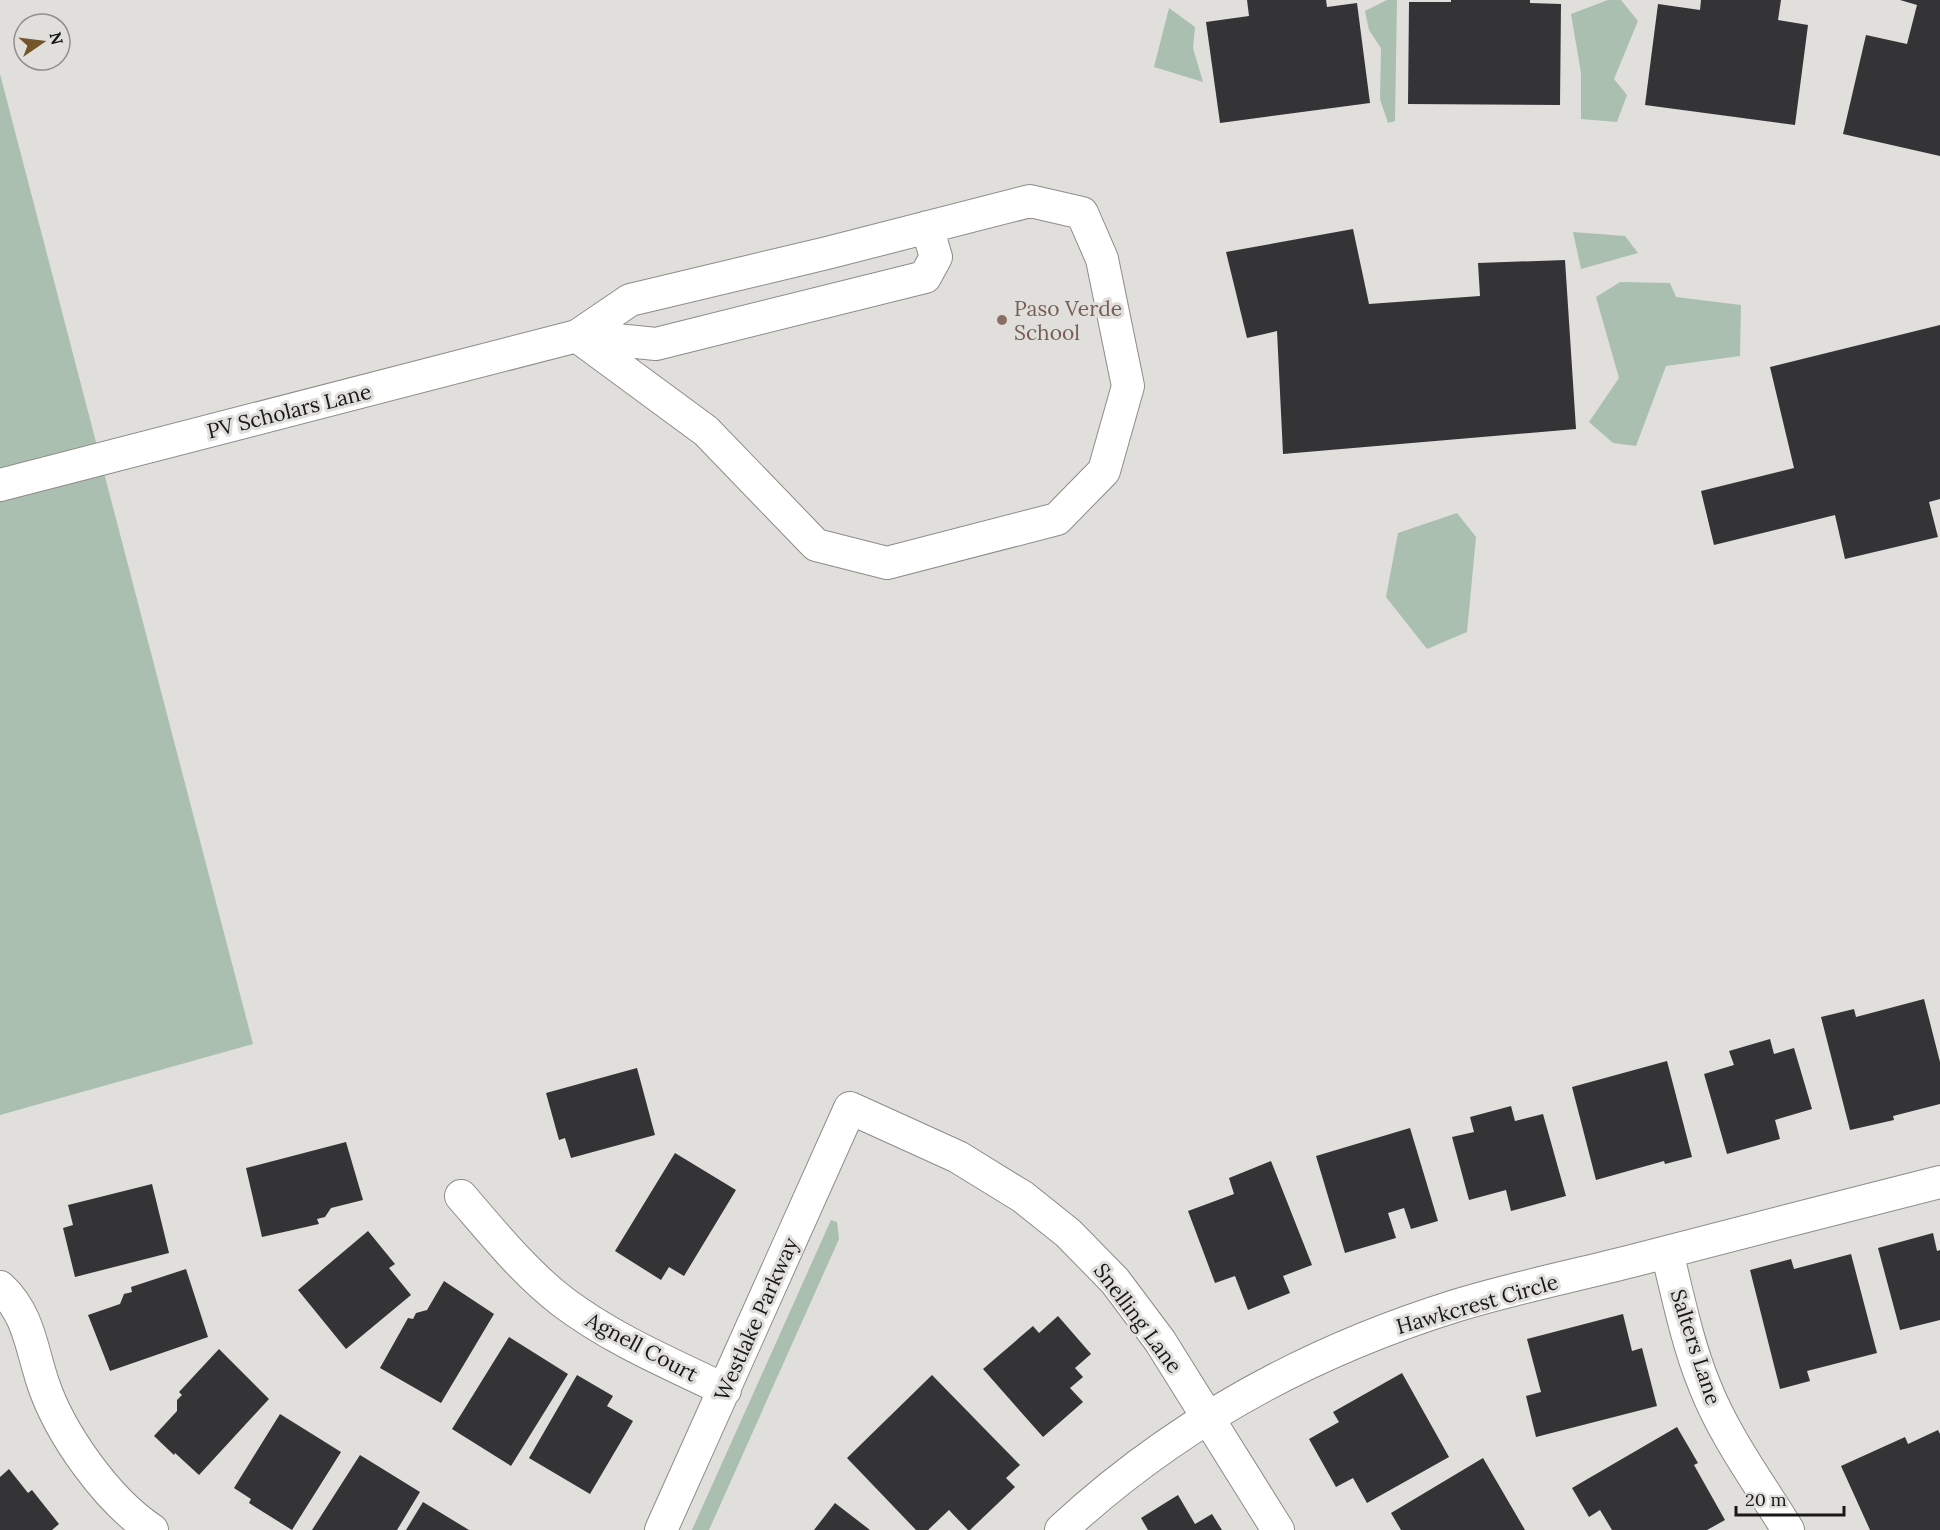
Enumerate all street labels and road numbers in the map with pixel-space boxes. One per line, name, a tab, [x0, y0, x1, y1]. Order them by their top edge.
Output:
street label: PV Scholars Lane	[204, 378, 374, 444]
street label: Westlake Parkway	[708, 1233, 804, 1405]
street label: Snelling Lane	[1088, 1258, 1188, 1378]
street label: Hawkcrest Circle	[1393, 1268, 1561, 1340]
street label: Salters Lane	[1665, 1286, 1727, 1408]
street label: Agnell Court	[581, 1306, 703, 1388]

